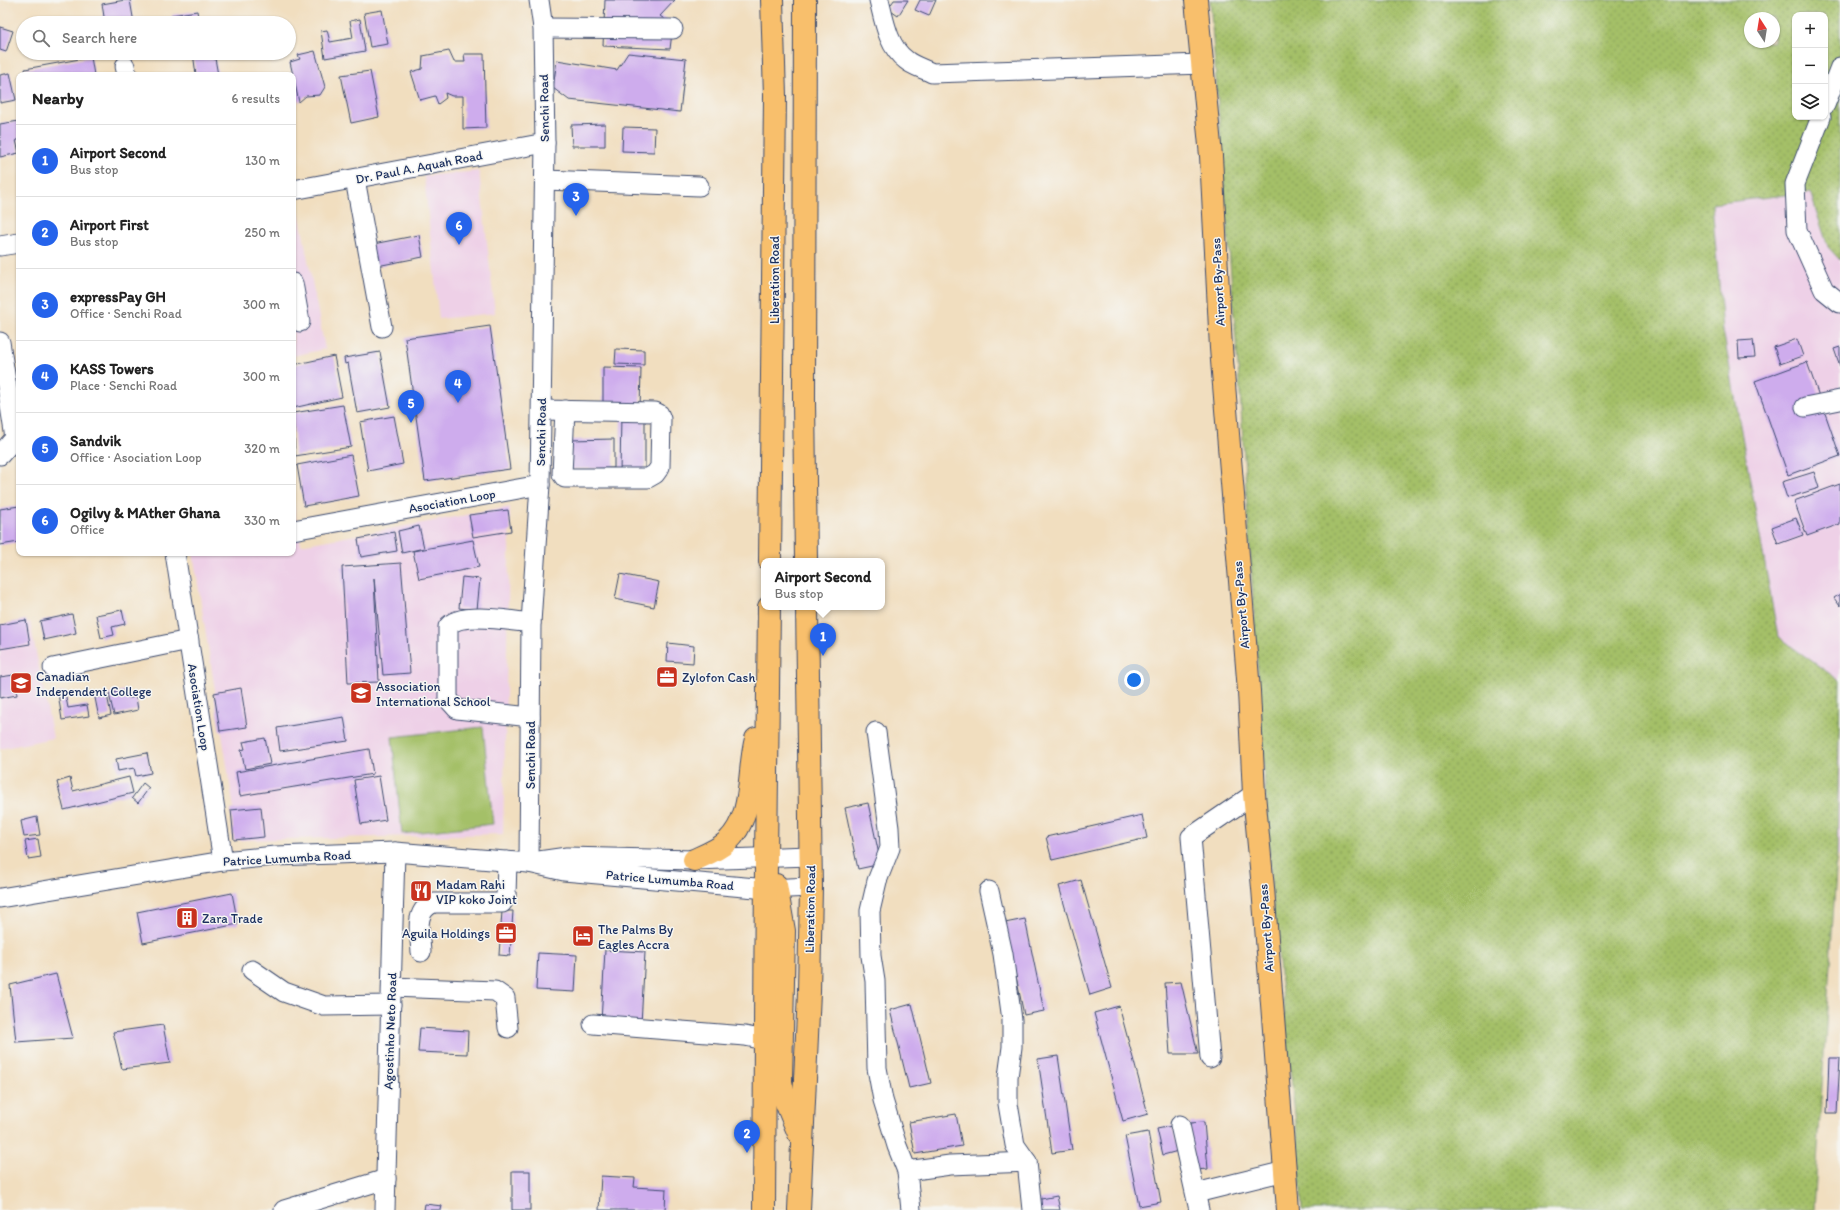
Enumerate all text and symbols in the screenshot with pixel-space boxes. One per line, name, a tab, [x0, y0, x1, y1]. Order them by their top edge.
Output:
north arrow	[1744, 12, 1780, 48]
map controls	[1792, 12, 1828, 120]
button: +	[1792, 12, 1828, 48]
search box	[16, 16, 296, 60]
icon: search	[30, 27, 52, 49]
text: Search here	[62, 29, 137, 47]
button: −	[1792, 48, 1828, 84]
street label: Senchi Road	[536, 74, 552, 142]
button: layers	[1792, 84, 1828, 120]
text: Nearby	[32, 88, 84, 108]
text: 6 results	[232, 91, 280, 106]
text: Airport Second	[70, 144, 166, 162]
street label: Dr. Paul A. Aquah Road	[354, 147, 484, 187]
text: 1	[42, 153, 48, 168]
text: 130 m	[245, 153, 280, 168]
text: Bus stop	[70, 162, 118, 177]
pin: 3	[563, 183, 589, 216]
pin: 6	[446, 212, 472, 245]
text: Airport First	[70, 216, 149, 234]
text: 2	[42, 225, 48, 240]
text: 250 m	[244, 225, 280, 240]
text: Bus stop	[70, 234, 118, 249]
street label: Liberation Road	[767, 236, 782, 324]
street label: Airport By-Pass	[1208, 237, 1228, 327]
text: expressPay GH	[70, 288, 166, 306]
text: 3	[41, 297, 49, 312]
text: 300 m	[243, 297, 280, 312]
text: Office · Senchi Road	[70, 306, 182, 321]
text: KASS Towers	[70, 360, 154, 378]
text: 4	[41, 369, 49, 384]
text: 300 m	[243, 369, 280, 384]
pin: 4	[445, 370, 471, 403]
text: Place · Senchi Road	[70, 378, 177, 393]
pin: 5	[398, 390, 424, 423]
street label: Senchi Road	[533, 398, 549, 466]
text: Sandvik	[70, 432, 121, 450]
text: 5	[42, 441, 48, 456]
text: 320 m	[244, 441, 280, 456]
text: Office · Asociation Loop	[70, 450, 202, 465]
street label: Asociation Loop	[407, 486, 497, 516]
text: Ogilvy & MAther Ghana	[70, 504, 220, 522]
text: 6	[42, 513, 48, 528]
text: 330 m	[244, 513, 280, 528]
text: Office	[70, 522, 105, 537]
popup	[761, 558, 885, 610]
street label: Airport By-Pass	[1230, 560, 1252, 650]
text: Airport Second	[775, 568, 871, 586]
text: Bus stop	[775, 586, 823, 601]
pin: 1	[810, 623, 836, 656]
street label: Asociation Loop	[185, 662, 213, 752]
office icon: Zylofon Cash	[654, 664, 680, 690]
place label: Canadian Independent College	[36, 669, 152, 699]
school or university icon: Canadian Independent College	[8, 670, 34, 696]
place label: Zylofon Cash	[682, 670, 755, 685]
your location	[1124, 670, 1144, 690]
place label: Association International School	[376, 679, 491, 709]
school or university icon: Association International School	[348, 680, 374, 706]
street label: Senchi Road	[523, 721, 538, 789]
street label: Patrice Lumumba Road	[222, 847, 352, 869]
street label: Liberation Road	[802, 865, 818, 953]
street label: Patrice Lumumba Road	[605, 867, 735, 893]
place label: Madam Rahi VIP koko Joint	[436, 877, 517, 907]
restaurant icon: Madam Rahi VIP koko Joint	[408, 878, 434, 904]
street label: Airport By-Pass	[1255, 883, 1277, 973]
building icon: Zara Trade	[174, 905, 200, 931]
place label: Zara Trade	[202, 911, 263, 926]
office icon: Aguila Holdings	[493, 920, 519, 946]
place label: The Palms By Eagles Accra	[598, 922, 673, 952]
hotel icon: The Palms By Eagles Accra	[570, 923, 596, 949]
place label: Aguila Holdings	[402, 926, 490, 941]
street label: Agostinho Neto Road	[380, 972, 400, 1090]
pin: 2	[734, 1120, 760, 1153]

